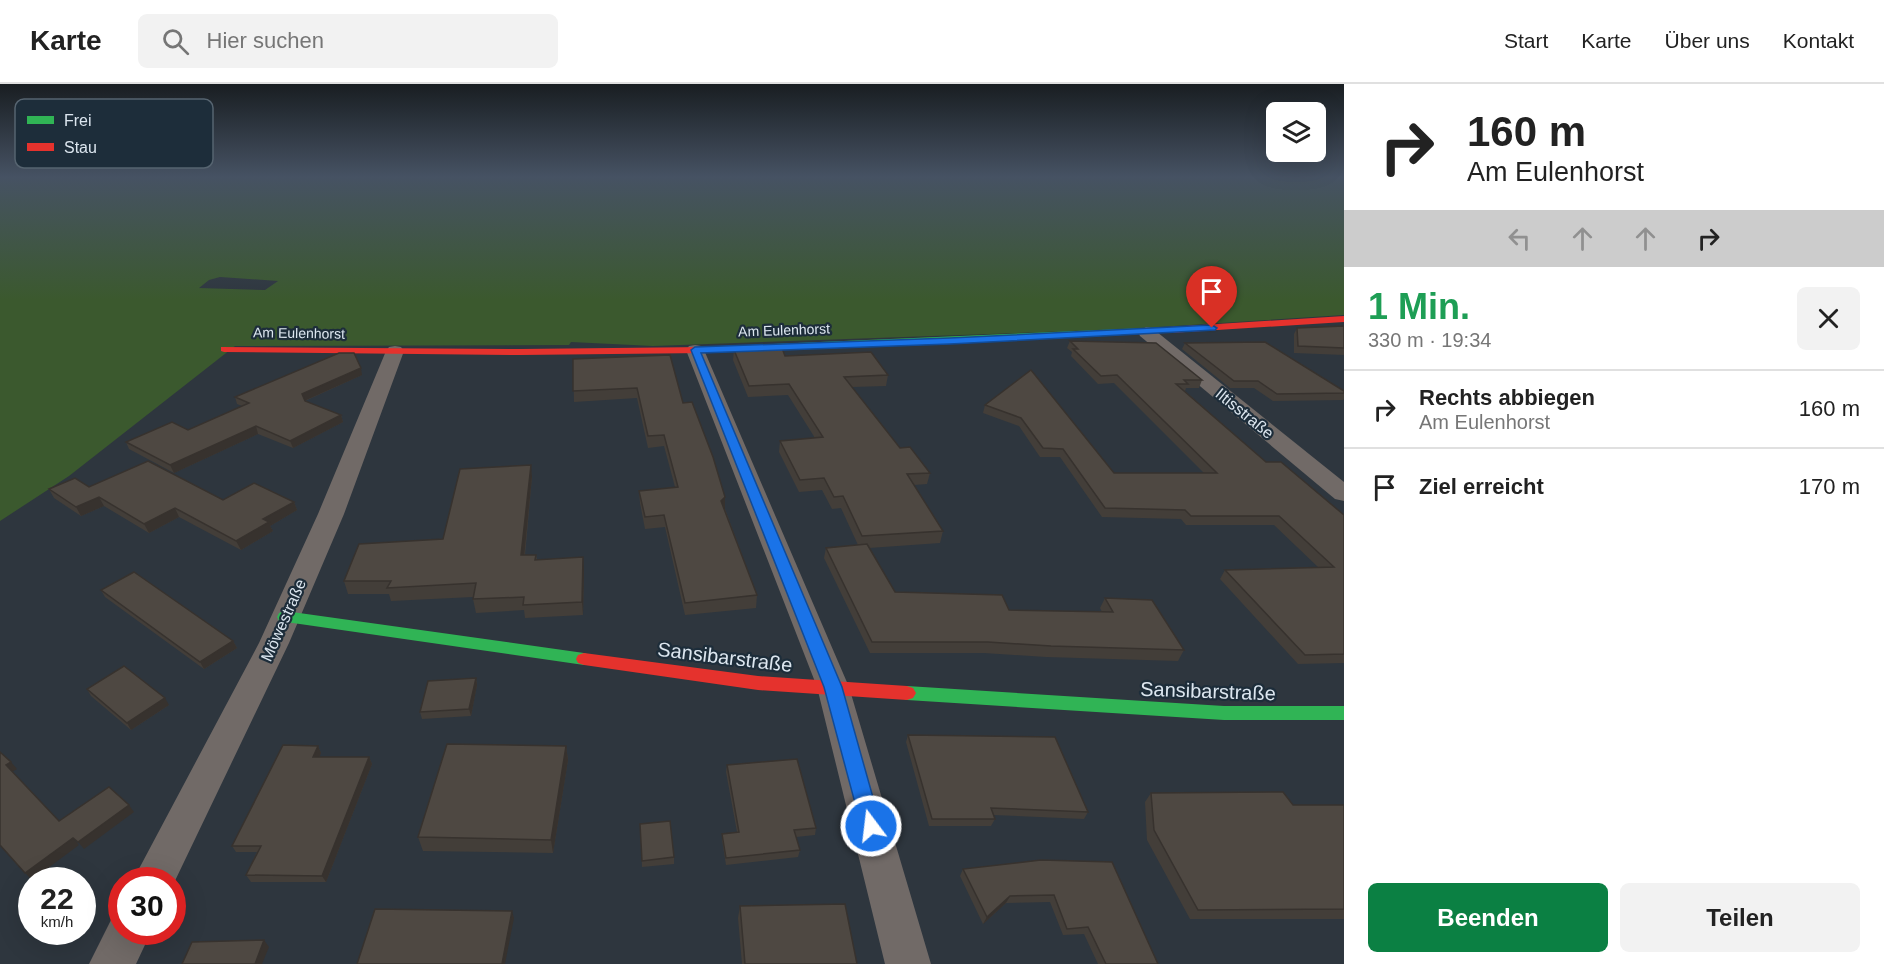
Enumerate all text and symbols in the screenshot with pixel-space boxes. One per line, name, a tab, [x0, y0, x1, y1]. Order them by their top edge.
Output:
search box	[138, 14, 558, 68]
text: Karte	[30, 25, 102, 56]
icon: search	[159, 25, 192, 58]
text: Hier suchen	[207, 28, 324, 53]
text: Start	[1504, 29, 1548, 52]
text: Karte	[1581, 29, 1632, 52]
text: Über uns	[1665, 29, 1750, 52]
text: Kontakt	[1783, 29, 1854, 52]
legend	[15, 99, 213, 168]
map controls	[1266, 102, 1326, 162]
button: layers	[1266, 102, 1326, 162]
icon: right	[1368, 108, 1446, 186]
text: 160 m	[1467, 108, 1586, 155]
text: Frei	[64, 112, 92, 129]
text: Stau	[64, 139, 97, 156]
text: Am Eulenhorst	[1467, 157, 1644, 187]
icon: left	[1503, 222, 1536, 255]
icon: ahead	[1566, 222, 1599, 255]
icon: ahead	[1629, 222, 1662, 255]
icon: right	[1692, 222, 1725, 255]
pin	[1186, 266, 1237, 328]
icon: arrive	[1195, 275, 1228, 308]
text: 1 Min.	[1368, 286, 1470, 327]
button: close	[1797, 287, 1860, 350]
street label: Am Eulenhorst	[738, 320, 830, 340]
street label: Am Eulenhorst	[253, 324, 345, 342]
text: 330 m · 19:34	[1368, 329, 1491, 351]
street label: Iltisstraße	[1212, 385, 1277, 442]
text: Rechts abbiegen	[1419, 385, 1595, 410]
icon: right	[1368, 393, 1401, 426]
text: 160 m	[1799, 396, 1860, 421]
text: Am Eulenhorst	[1419, 411, 1550, 433]
icon: arrive	[1368, 471, 1401, 504]
text: Ziel erreicht	[1419, 474, 1544, 499]
text: 170 m	[1799, 474, 1860, 499]
street label: Möwestraße	[258, 576, 309, 664]
street label: Sansibarstraße	[656, 638, 794, 676]
street label: Sansibarstraße	[1140, 678, 1276, 704]
position arrow	[839, 794, 903, 858]
speed limit sign: 30	[108, 867, 186, 945]
text: 22	[40, 882, 74, 915]
button: Beenden	[1368, 883, 1608, 952]
button: Teilen	[1620, 883, 1860, 952]
text: km/h	[41, 913, 73, 930]

